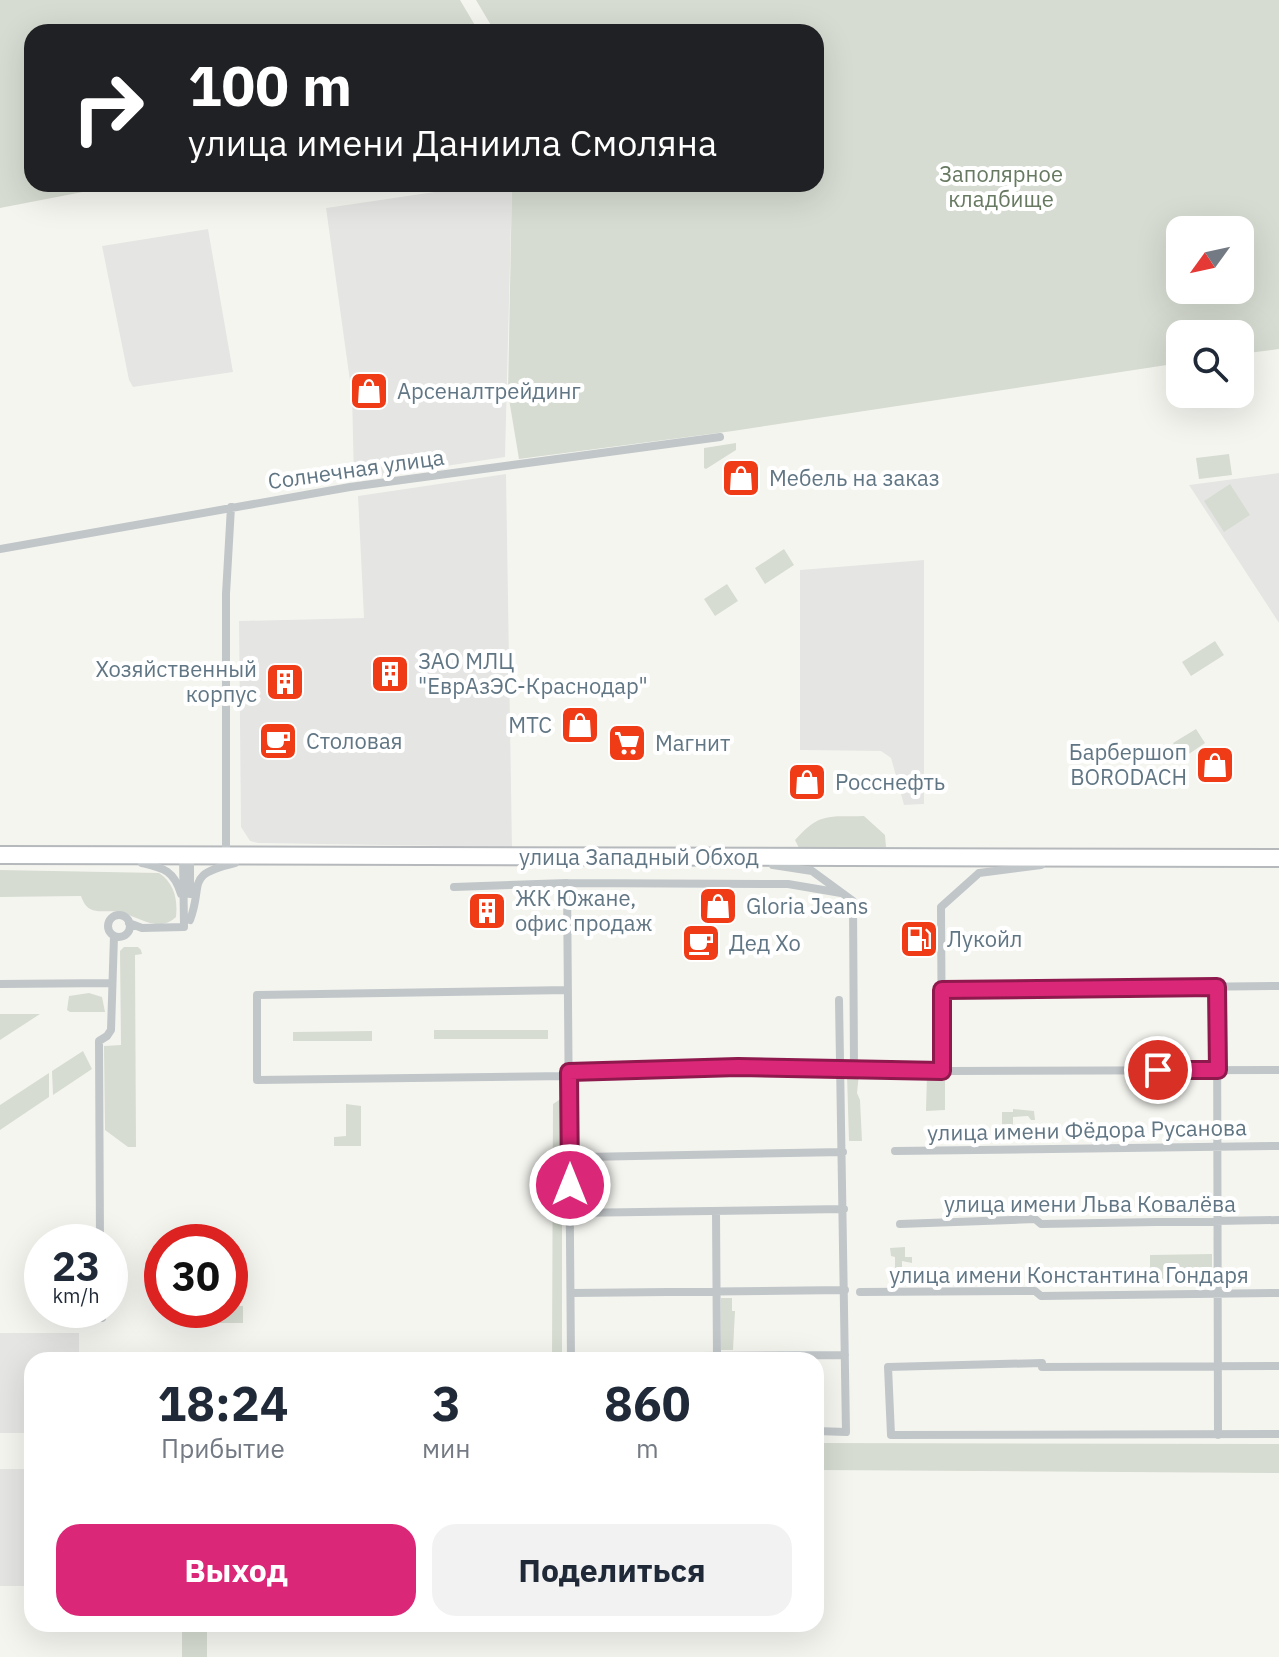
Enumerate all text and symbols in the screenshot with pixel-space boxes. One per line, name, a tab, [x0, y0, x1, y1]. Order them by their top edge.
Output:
text: 100 m	[188, 49, 352, 121]
icon: right	[56, 56, 160, 160]
text: улица имени Даниила Смоляна	[188, 119, 717, 166]
park label: Заполярное кладбище	[939, 159, 1063, 213]
north arrow	[1166, 216, 1254, 304]
map controls	[1166, 216, 1254, 408]
button: search	[1166, 320, 1254, 408]
shop icon: Арсеналтрейдинг	[348, 370, 390, 412]
place label: Арсеналтрейдинг	[397, 376, 581, 405]
street label: Солнечная улица	[266, 442, 446, 495]
shop icon: Мебель на заказ	[720, 457, 762, 499]
place label: Мебель на заказ	[769, 463, 940, 492]
place label: ЗАО МЛЦ "ЕврАзЭС-Краснодар"	[418, 646, 648, 700]
building icon: ЗАО МЛЦ "ЕврАзЭС-Краснодар"	[369, 653, 411, 695]
place label: Хозяйственный корпус	[95, 654, 257, 708]
building icon: Хозяйственный корпус	[264, 661, 306, 703]
shop icon: МТС	[559, 704, 601, 746]
place label: МТС	[508, 710, 552, 739]
cafe icon: Столовая	[257, 720, 299, 762]
supermarket icon: Магнит	[606, 722, 648, 764]
place label: Столовая	[306, 726, 402, 755]
place label: Магнит	[655, 728, 730, 757]
place label: Барбершоп BORODACH	[1069, 737, 1187, 791]
shop icon: Барбершоп BORODACH	[1194, 744, 1236, 786]
shop icon: Росснефть	[786, 761, 828, 803]
place label: Росснефть	[835, 767, 945, 796]
street label: улица Западный Обход	[519, 842, 759, 871]
place label: ЖК Южане, офис продаж	[515, 883, 653, 937]
shop icon: Gloria Jeans	[697, 885, 739, 927]
building icon: ЖК Южане, офис продаж	[466, 890, 508, 932]
place label: Gloria Jeans	[746, 891, 868, 920]
fuel station icon: Лукойл	[898, 918, 940, 960]
cafe icon: Дед Хо	[680, 922, 722, 964]
place label: Лукойл	[947, 924, 1022, 953]
place label: Дед Хо	[729, 928, 801, 957]
pin	[1124, 1036, 1192, 1104]
icon: arrive	[1136, 1048, 1180, 1092]
street label: улица имени Фёдора Русанова	[927, 1112, 1247, 1147]
position arrow	[528, 1143, 612, 1227]
street label: улица имени Льва Ковалёва	[944, 1189, 1236, 1218]
speed limit sign: 30	[144, 1224, 248, 1328]
text: 23	[52, 1240, 100, 1292]
street label: улица имени Константина Гондаря	[889, 1260, 1249, 1289]
text: km/h	[52, 1282, 100, 1309]
text: 18:24	[157, 1372, 289, 1434]
text: 3	[432, 1372, 461, 1434]
text: 860	[604, 1372, 691, 1434]
text: Прибытие	[161, 1431, 285, 1465]
text: мин	[422, 1431, 471, 1465]
text: m	[636, 1431, 659, 1465]
button: Выход	[56, 1524, 416, 1616]
button: Поделиться	[432, 1524, 792, 1616]

